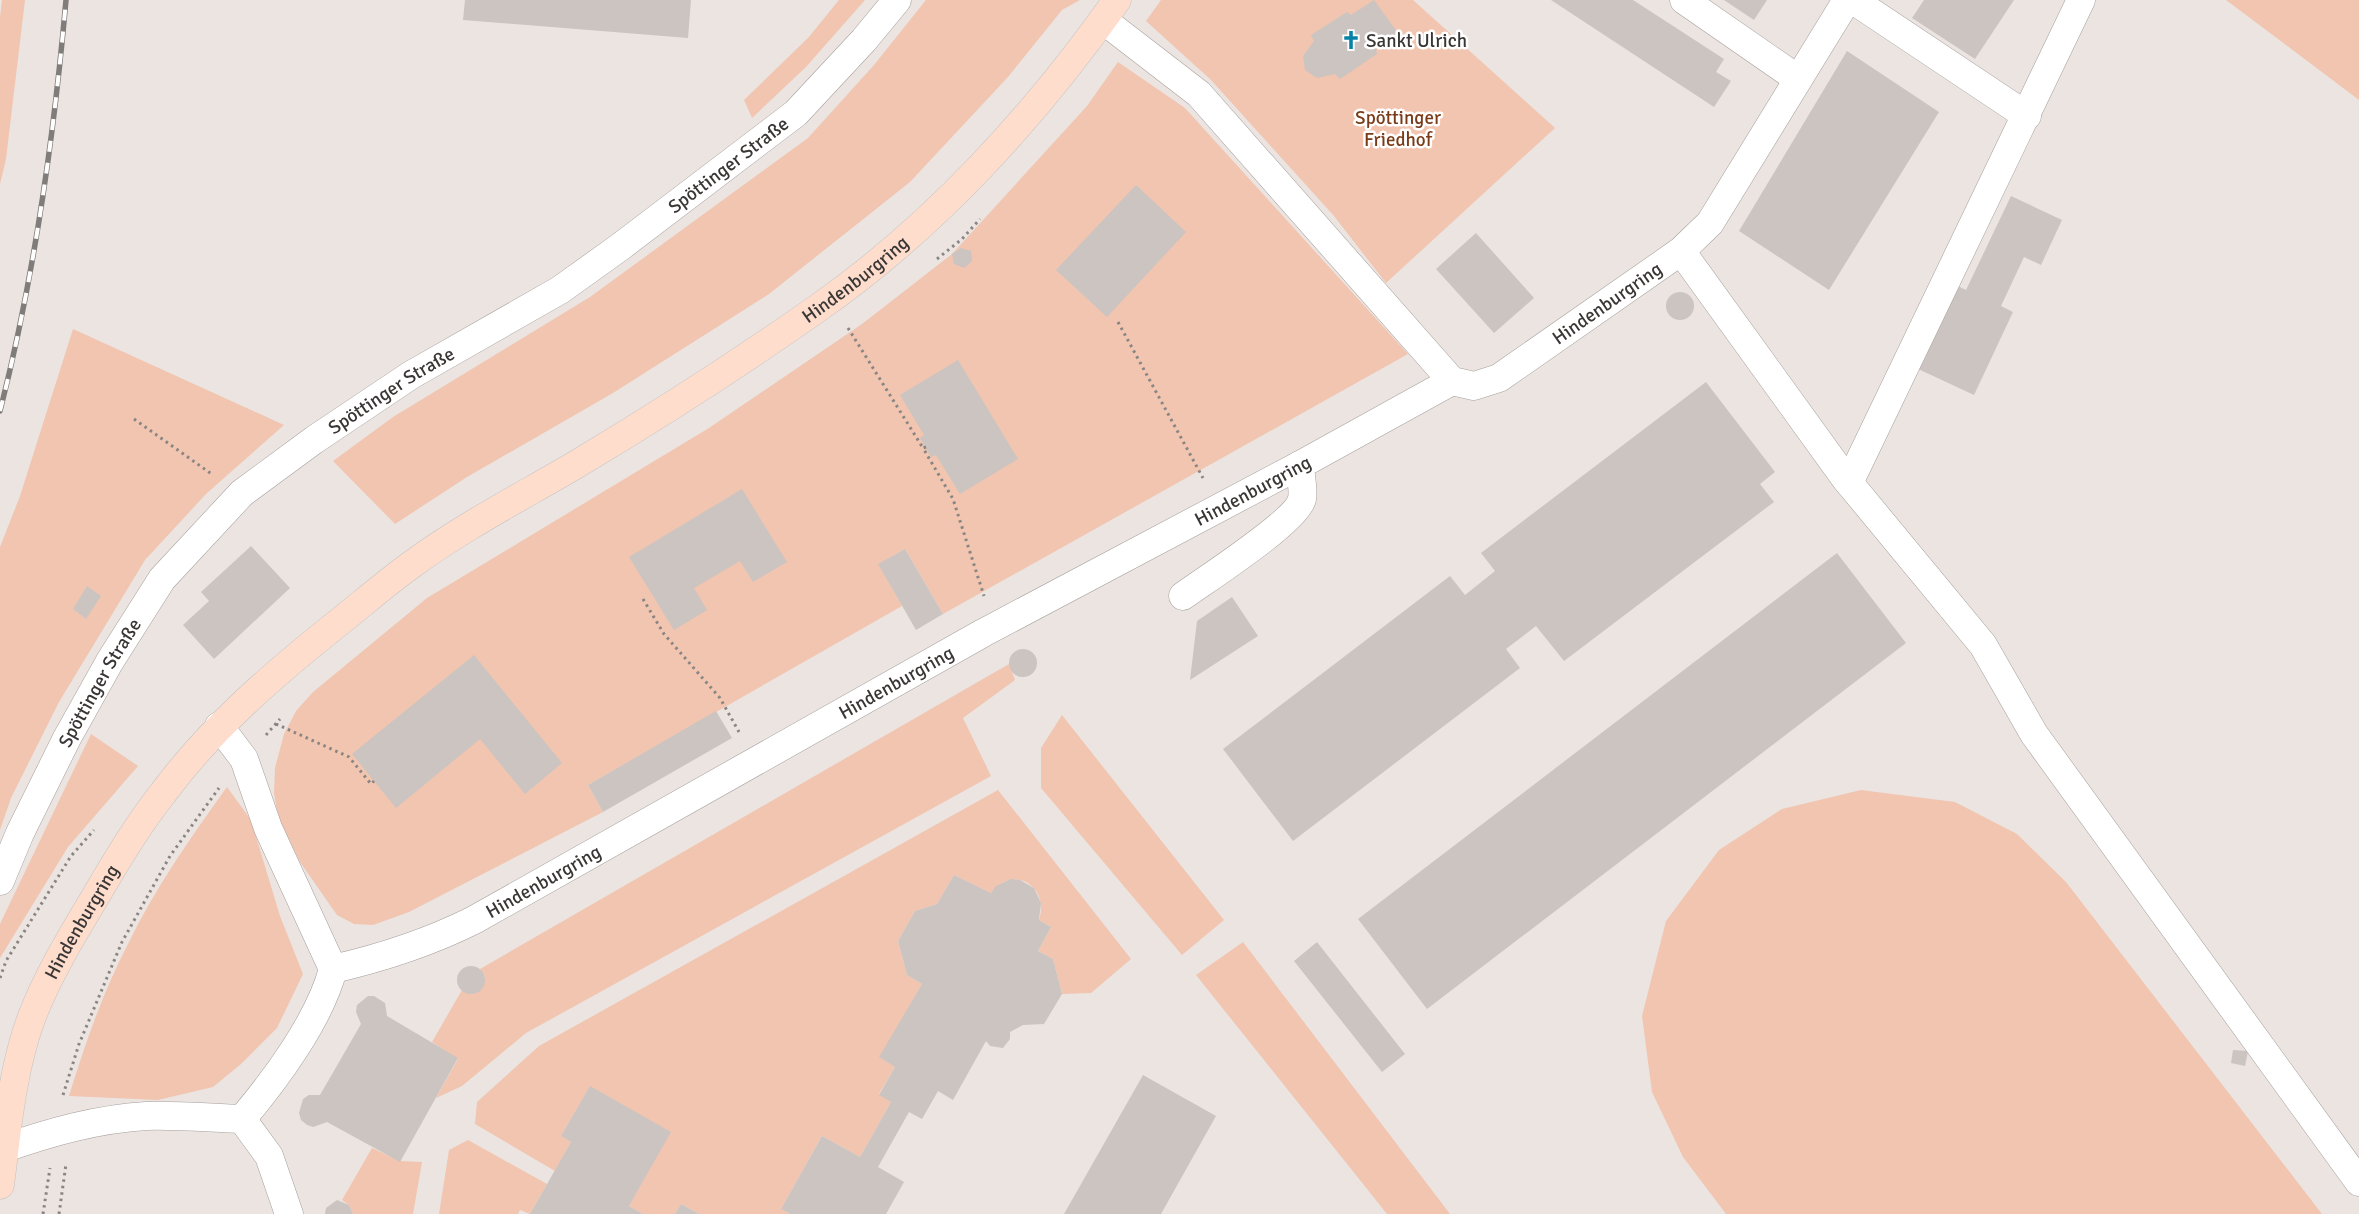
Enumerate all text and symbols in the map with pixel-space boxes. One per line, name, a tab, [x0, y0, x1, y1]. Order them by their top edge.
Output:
church icon: Sankt Ulrich	[1340, 29, 1362, 51]
place label: Sankt Ulrich	[1366, 29, 1467, 53]
park label: Spöttinger Friedhof	[1355, 106, 1441, 152]
street label: Spöttinger Straße	[664, 112, 794, 219]
street label: Hindenburgring	[798, 231, 914, 329]
street label: Hindenburgring	[1548, 257, 1667, 350]
street label: Spöttinger Straße	[324, 342, 459, 440]
street label: Hindenburgring	[1191, 450, 1316, 532]
street label: Spöttinger Straße	[53, 614, 147, 751]
street label: Hindenburgring	[835, 641, 958, 725]
street label: Hindenburgring	[482, 840, 606, 924]
street label: Hindenburgring	[40, 860, 125, 983]

